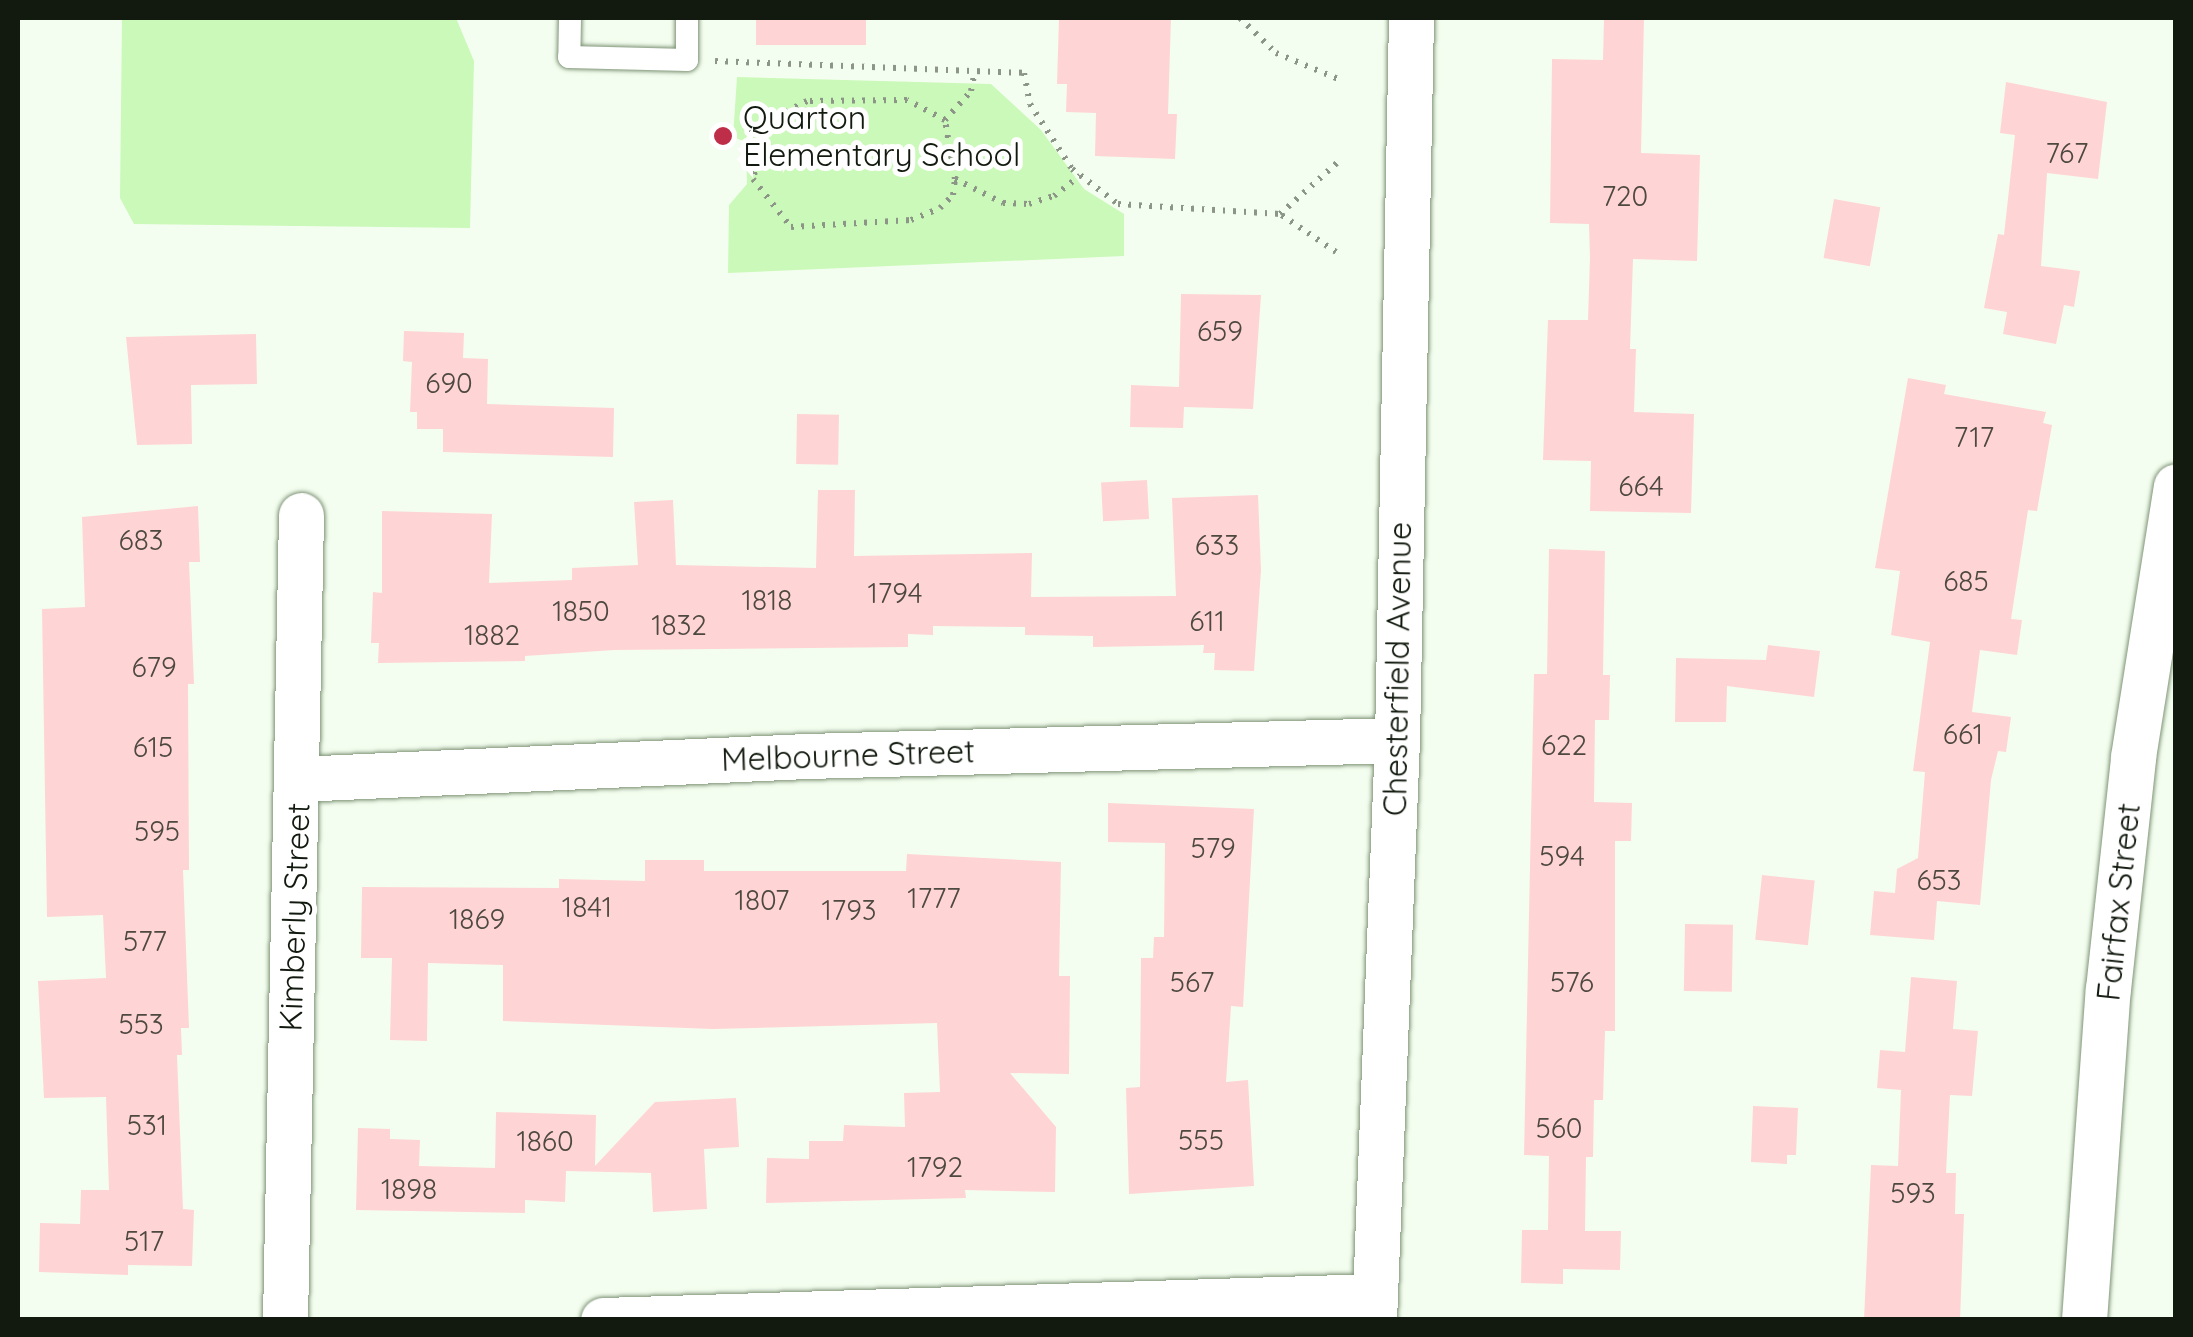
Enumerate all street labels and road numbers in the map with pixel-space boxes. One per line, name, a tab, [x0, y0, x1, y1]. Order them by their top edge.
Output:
street label: Chesterfield Avenue	[1375, 522, 1419, 816]
street label: Melbourne Street	[720, 731, 976, 779]
street label: Fairfax Street	[2089, 801, 2147, 1003]
street label: Kimberly Street	[271, 802, 317, 1032]

